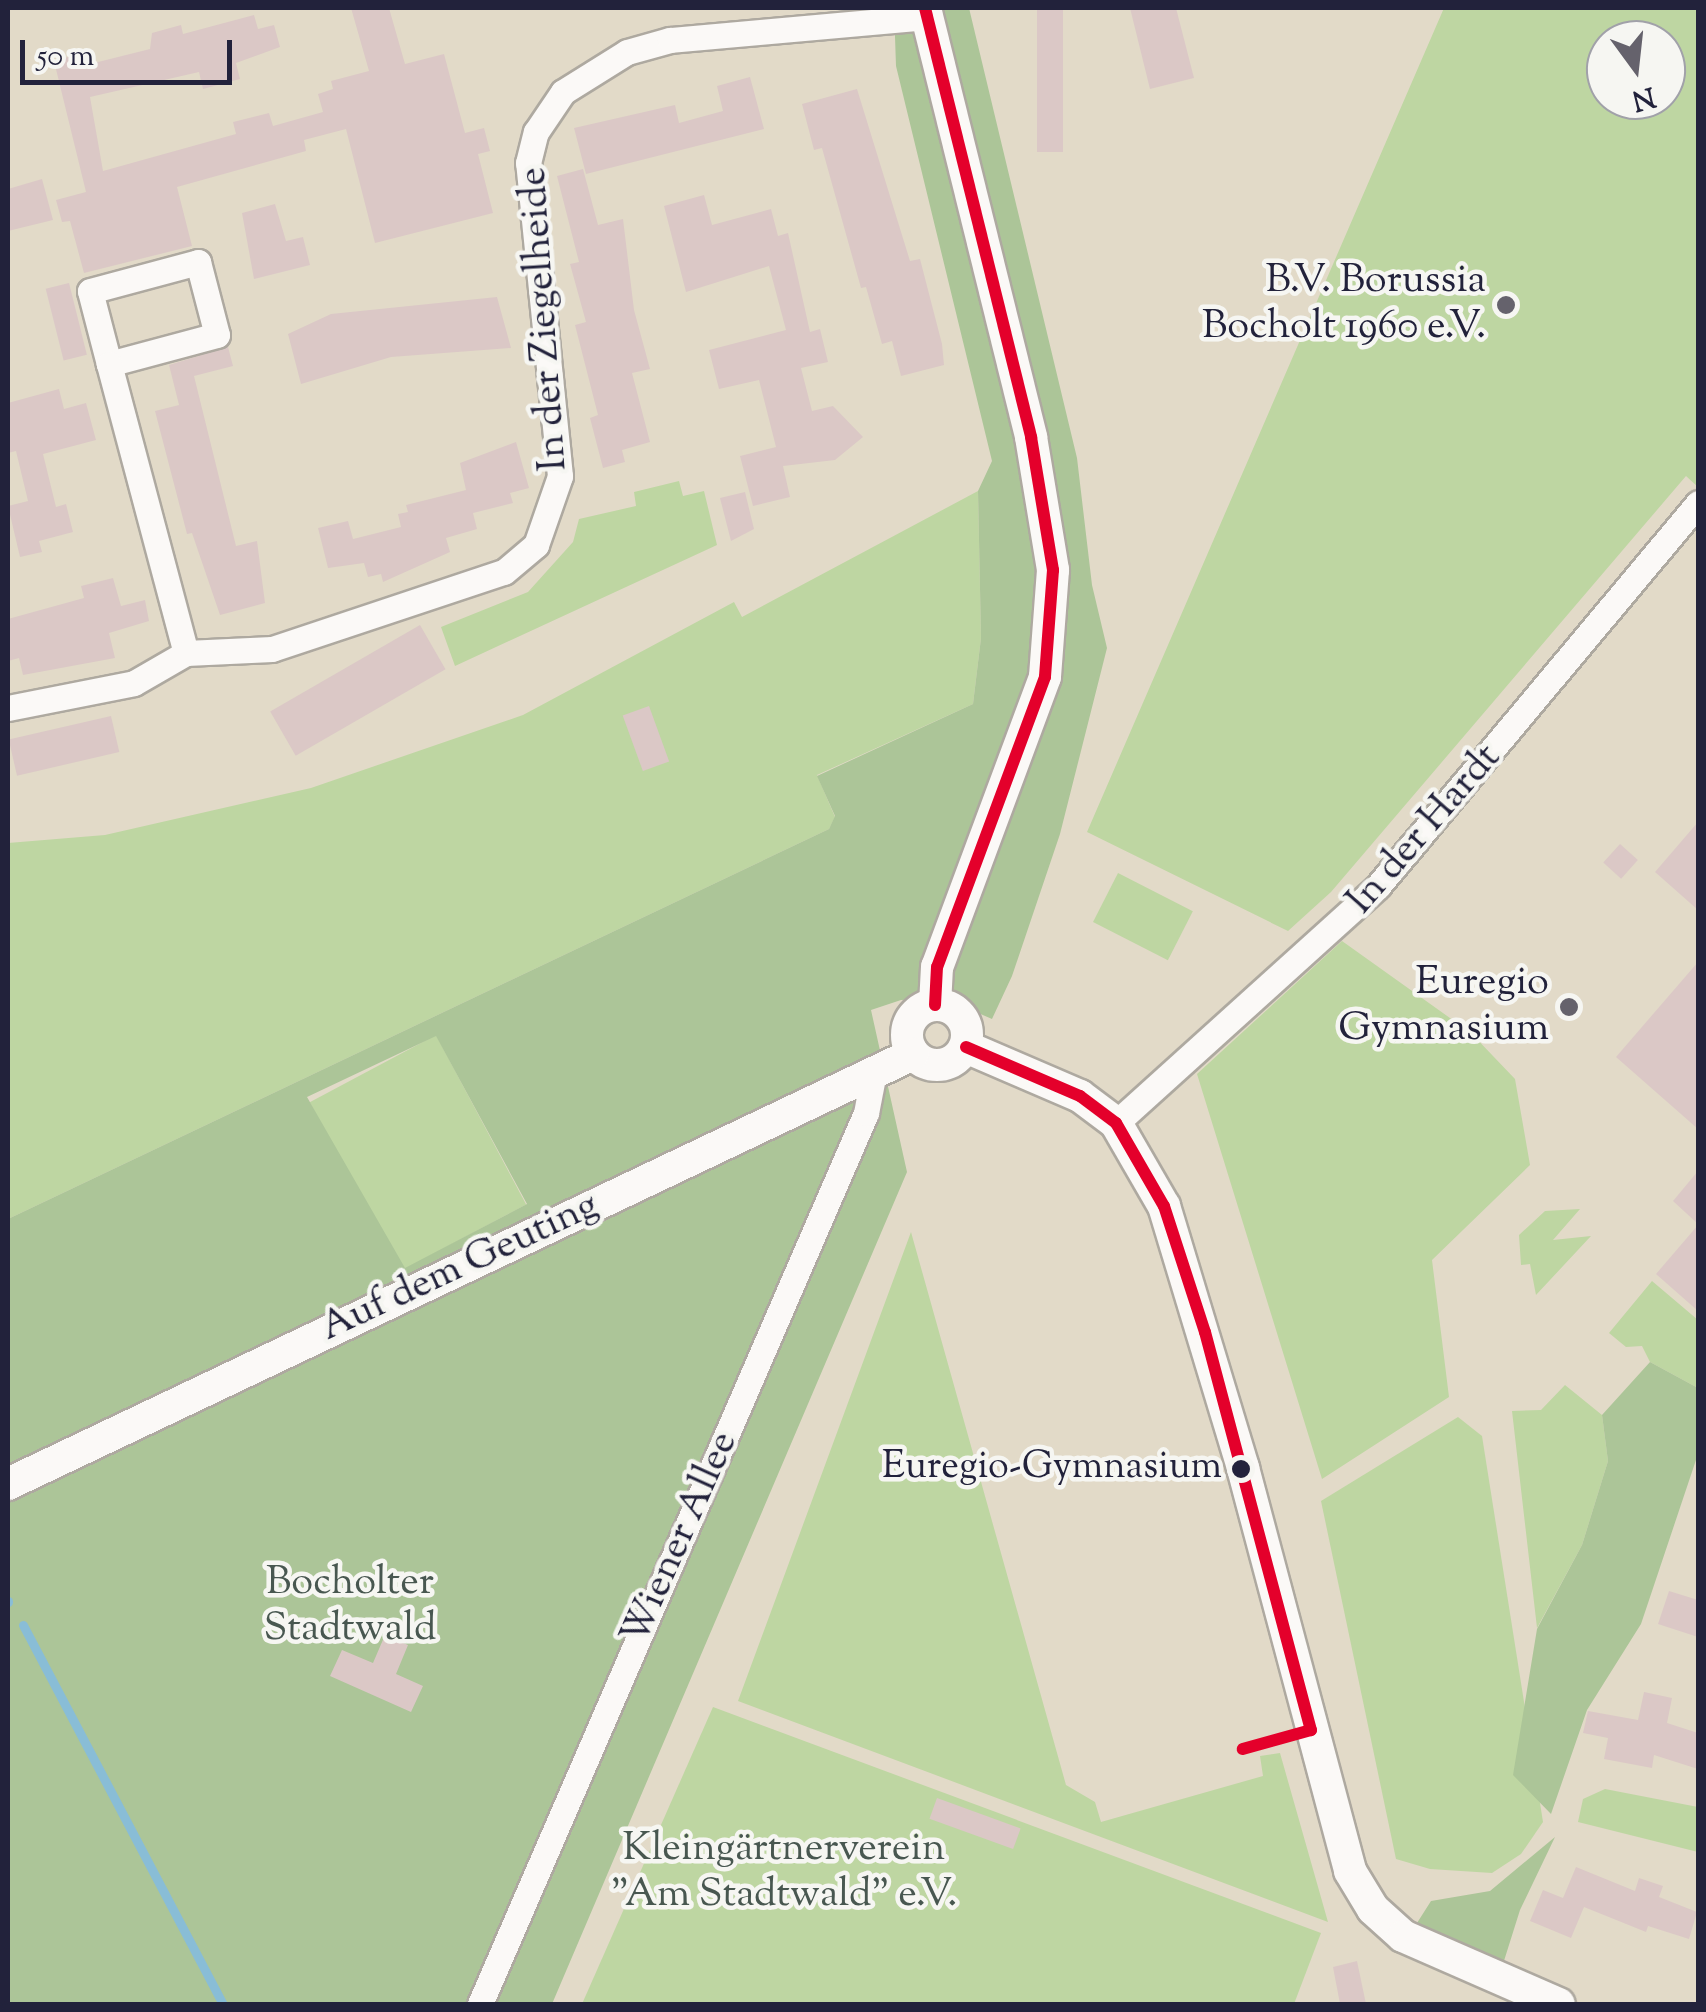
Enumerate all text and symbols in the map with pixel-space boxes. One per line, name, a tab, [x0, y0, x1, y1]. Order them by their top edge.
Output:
scale bar	[25, 20, 238, 82]
north arrow	[1586, 20, 1686, 120]
text: 50 m	[37, 36, 94, 79]
text: N	[1627, 75, 1659, 119]
street label: In der Ziegelheide	[510, 165, 580, 473]
place label: B.V. Borussia Bocholt 1960 e.V.	[1202, 258, 1486, 352]
marker: B.V. Borussia Bocholt 1960 e.V.	[1495, 294, 1517, 316]
street label: In der Hardt	[1338, 735, 1512, 925]
place label: Euregio Gymnasium	[1338, 960, 1549, 1054]
marker: Euregio Gymnasium	[1558, 996, 1580, 1018]
street label: Auf dem Geuting	[313, 1183, 607, 1353]
street label: Wiener Allee	[613, 1425, 749, 1653]
place label: Euregio-Gymnasium	[882, 1446, 1222, 1492]
marker: Euregio-Gymnasium	[1231, 1459, 1251, 1479]
park label: Bocholter Stadtwald	[264, 1560, 436, 1654]
park label: Kleingärtnerverein "Am Stadtwald" e.V.	[611, 1826, 957, 1920]

